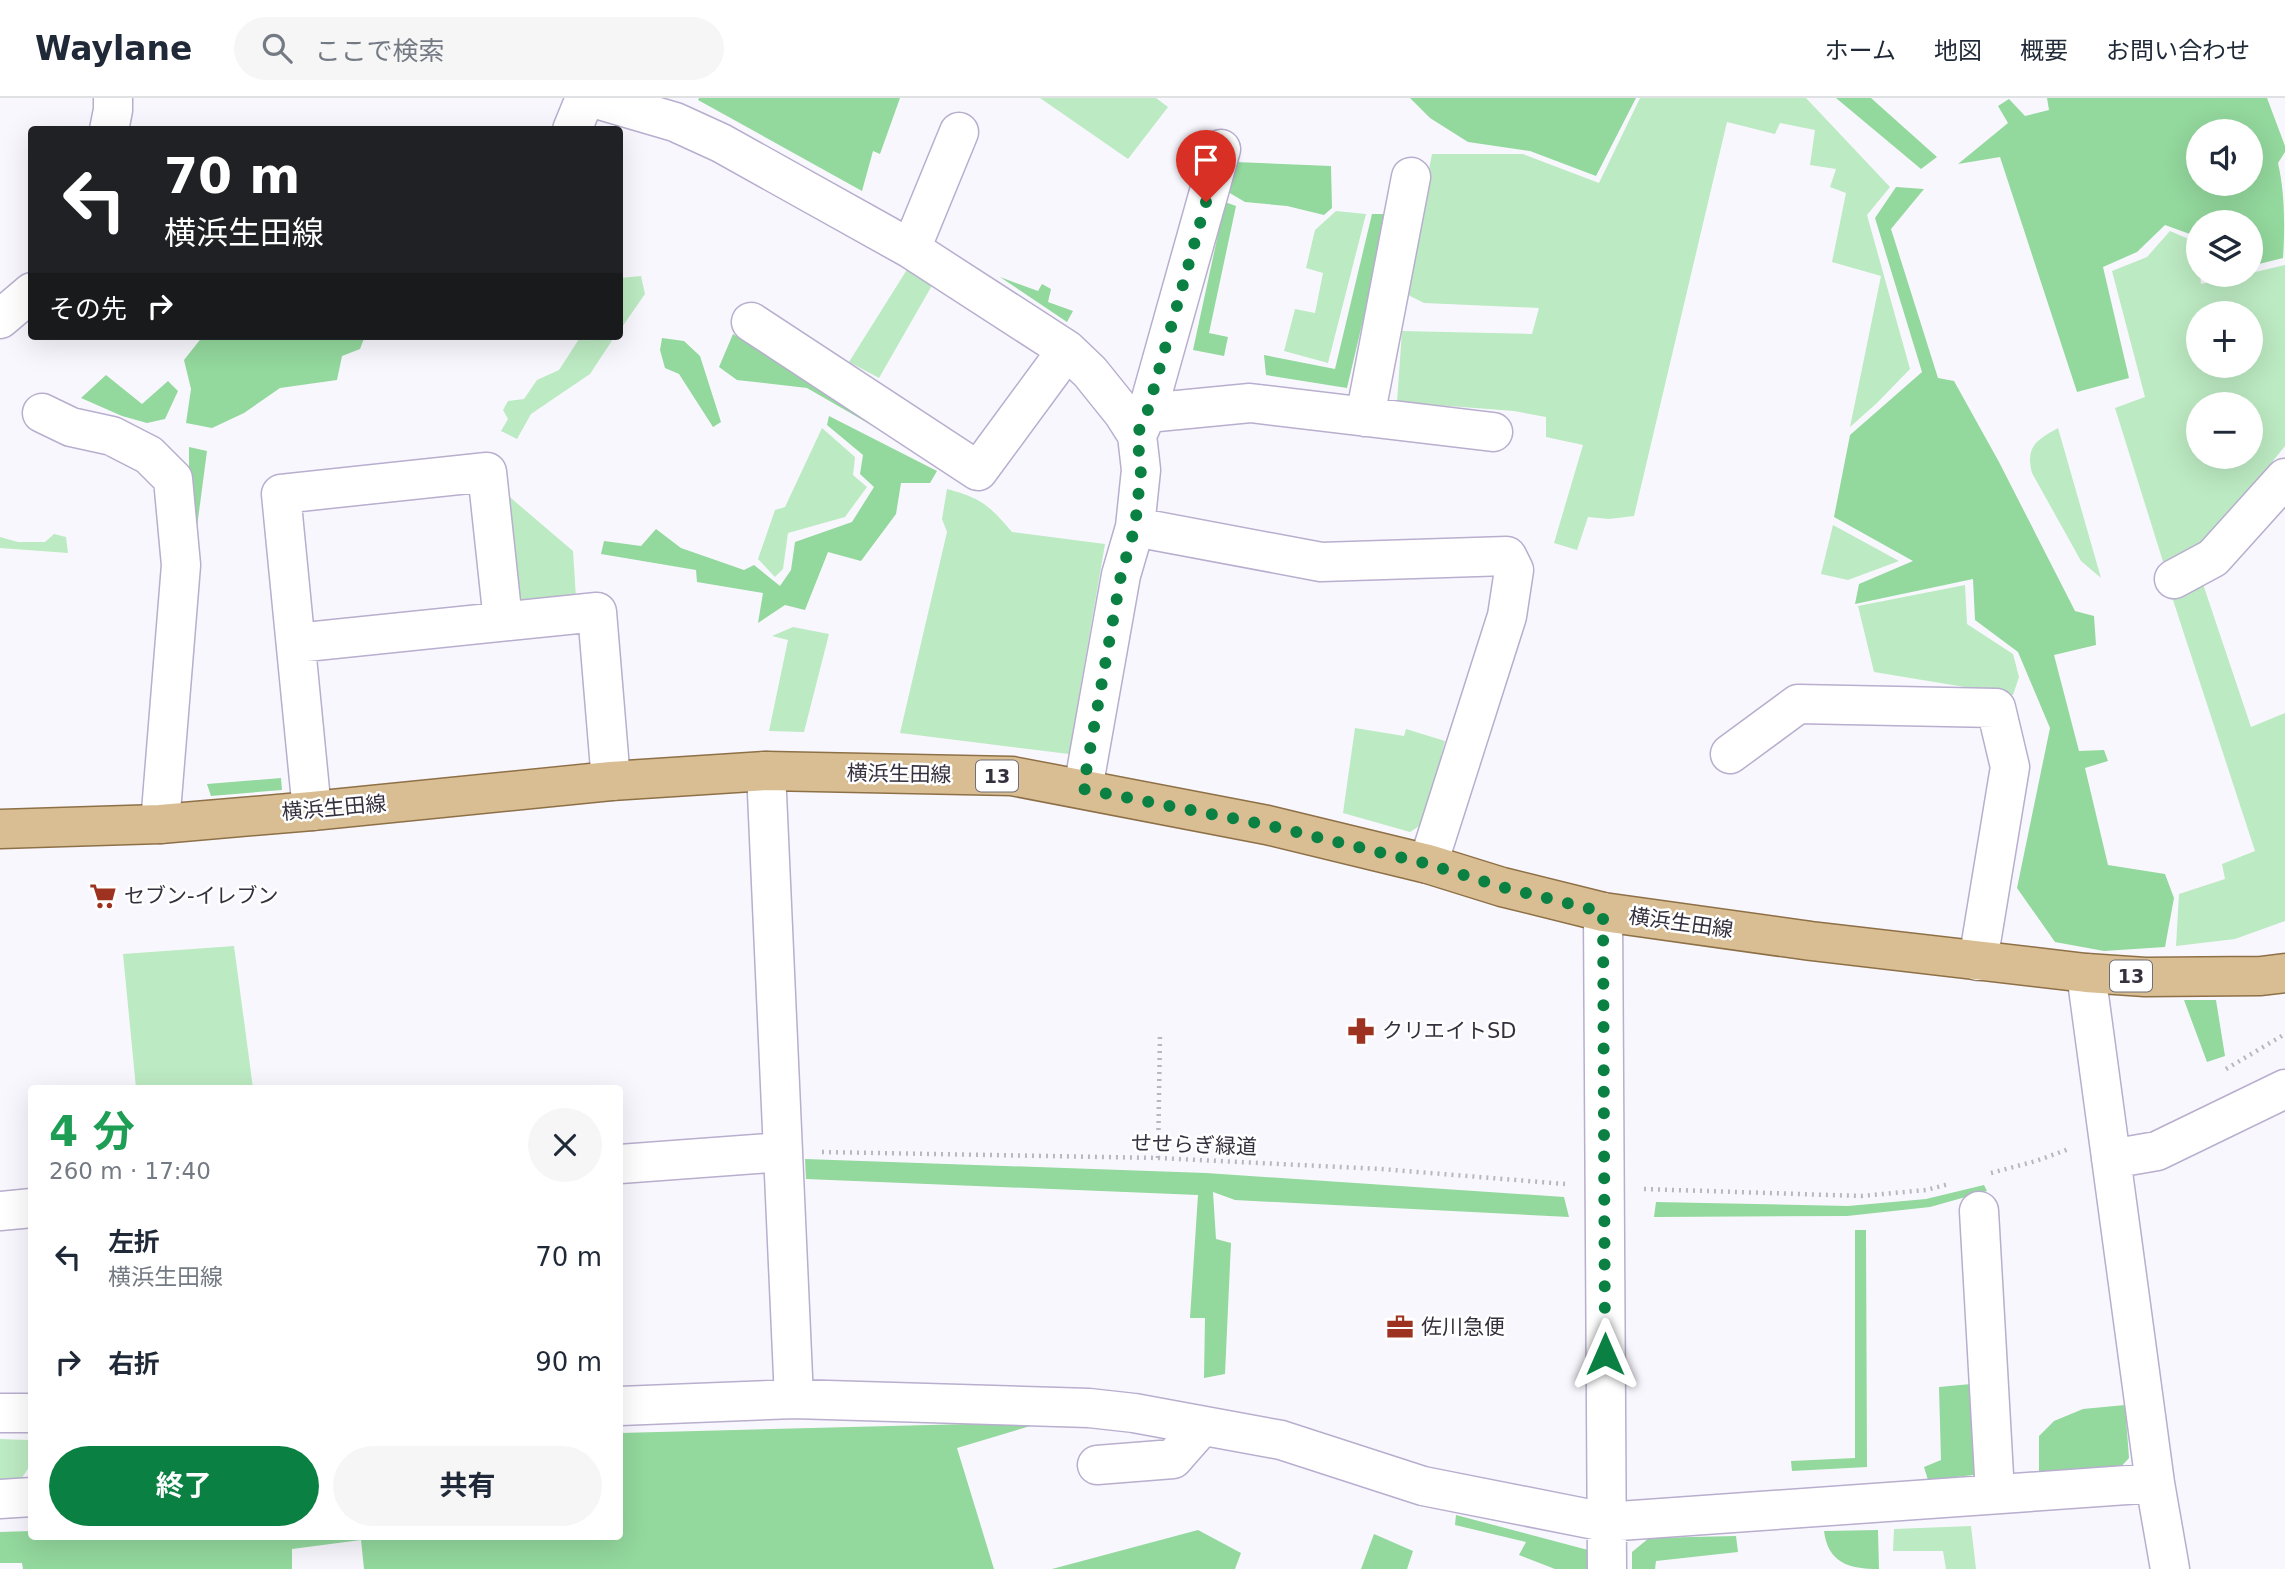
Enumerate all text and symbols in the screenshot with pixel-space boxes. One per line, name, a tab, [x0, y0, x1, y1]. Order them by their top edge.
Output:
search box	[234, 17, 724, 80]
text: Waylane	[35, 29, 192, 68]
icon: search	[258, 29, 296, 67]
text: ここで検索	[314, 36, 444, 66]
text: ホーム	[1825, 37, 1896, 65]
text: 地図	[1934, 37, 1982, 65]
text: 概要	[2020, 37, 2068, 65]
text: お問い合わせ	[2106, 37, 2250, 65]
map controls	[2186, 119, 2263, 469]
button: sound	[2186, 119, 2263, 196]
pin	[1176, 130, 1236, 202]
icon: arrive	[1187, 141, 1225, 179]
text: 70 m	[164, 148, 300, 205]
icon: left	[49, 154, 140, 245]
button: layers	[2186, 210, 2263, 287]
text: 横浜生田線	[164, 214, 324, 252]
icon: right	[141, 287, 179, 325]
text: その先	[49, 294, 127, 324]
button: +	[2186, 301, 2263, 378]
button: −	[2186, 392, 2263, 469]
street label: 横浜生田線	[846, 761, 952, 787]
road number: 13	[976, 761, 1018, 792]
street label: 横浜生田線	[281, 791, 387, 825]
supermarket icon: セブン-イレブン	[88, 881, 118, 911]
place label: セブン-イレブン	[124, 884, 279, 908]
street label: 横浜生田線	[1627, 904, 1735, 942]
road number: 13	[2110, 960, 2152, 992]
pharmacy icon: クリエイトSD	[1346, 1016, 1376, 1046]
place label: クリエイトSD	[1382, 1019, 1517, 1043]
text: 4 分	[49, 1107, 135, 1156]
button: close	[528, 1108, 602, 1182]
street label: せせらぎ緑道	[1131, 1131, 1257, 1159]
text: 260 m · 17:40	[49, 1158, 211, 1184]
text: 左折	[108, 1227, 160, 1257]
icon: left	[49, 1238, 87, 1276]
text: 70 m	[535, 1242, 602, 1272]
text: 横浜生田線	[108, 1264, 223, 1290]
office icon: 佐川急便	[1385, 1312, 1415, 1342]
place label: 佐川急便	[1421, 1315, 1505, 1339]
position arrow	[1568, 1317, 1642, 1391]
icon: right	[49, 1343, 87, 1381]
text: 90 m	[535, 1347, 602, 1377]
text: 右折	[108, 1349, 160, 1379]
button: 終了	[49, 1446, 319, 1526]
button: 共有	[333, 1446, 602, 1526]

